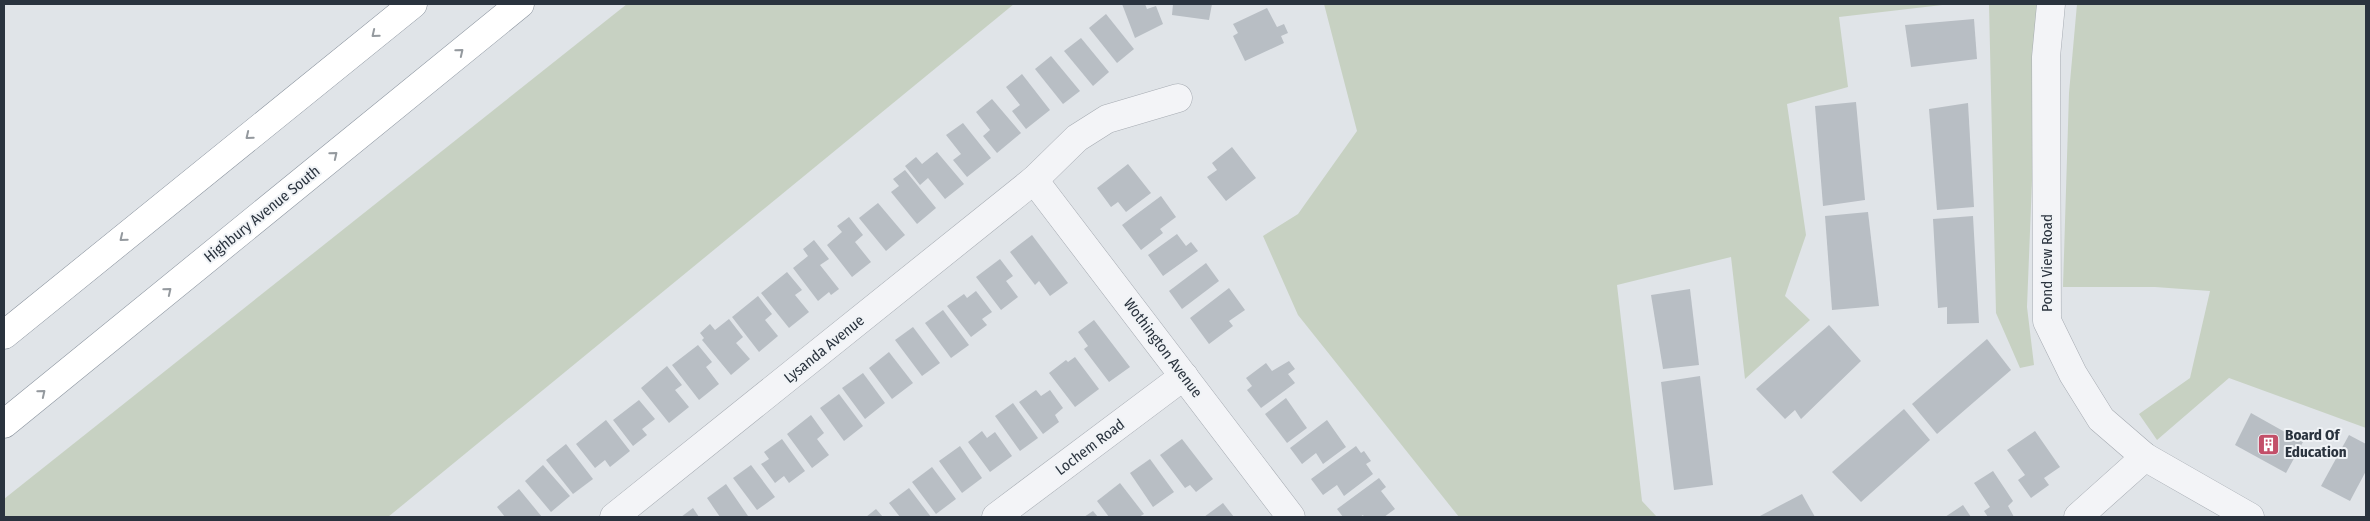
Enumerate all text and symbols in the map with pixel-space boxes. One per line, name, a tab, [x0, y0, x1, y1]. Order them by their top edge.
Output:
one-way arrow	[372, 29, 381, 37]
one-way arrow	[455, 49, 464, 58]
one-way arrow	[246, 131, 255, 139]
one-way arrow	[329, 151, 338, 160]
street label: Highbury Avenue South	[201, 162, 323, 266]
street label: Pond View Road	[2038, 214, 2056, 312]
one-way arrow	[119, 233, 128, 242]
one-way arrow	[162, 287, 171, 296]
street label: Wothington Avenue	[1120, 295, 1206, 401]
street label: Lysanda Avenue	[780, 311, 868, 387]
one-way arrow	[36, 391, 45, 399]
street label: Lochem Road	[1052, 415, 1128, 479]
place label: Board Of Education	[2285, 426, 2347, 461]
building icon: Board Of Education	[2257, 432, 2281, 456]

